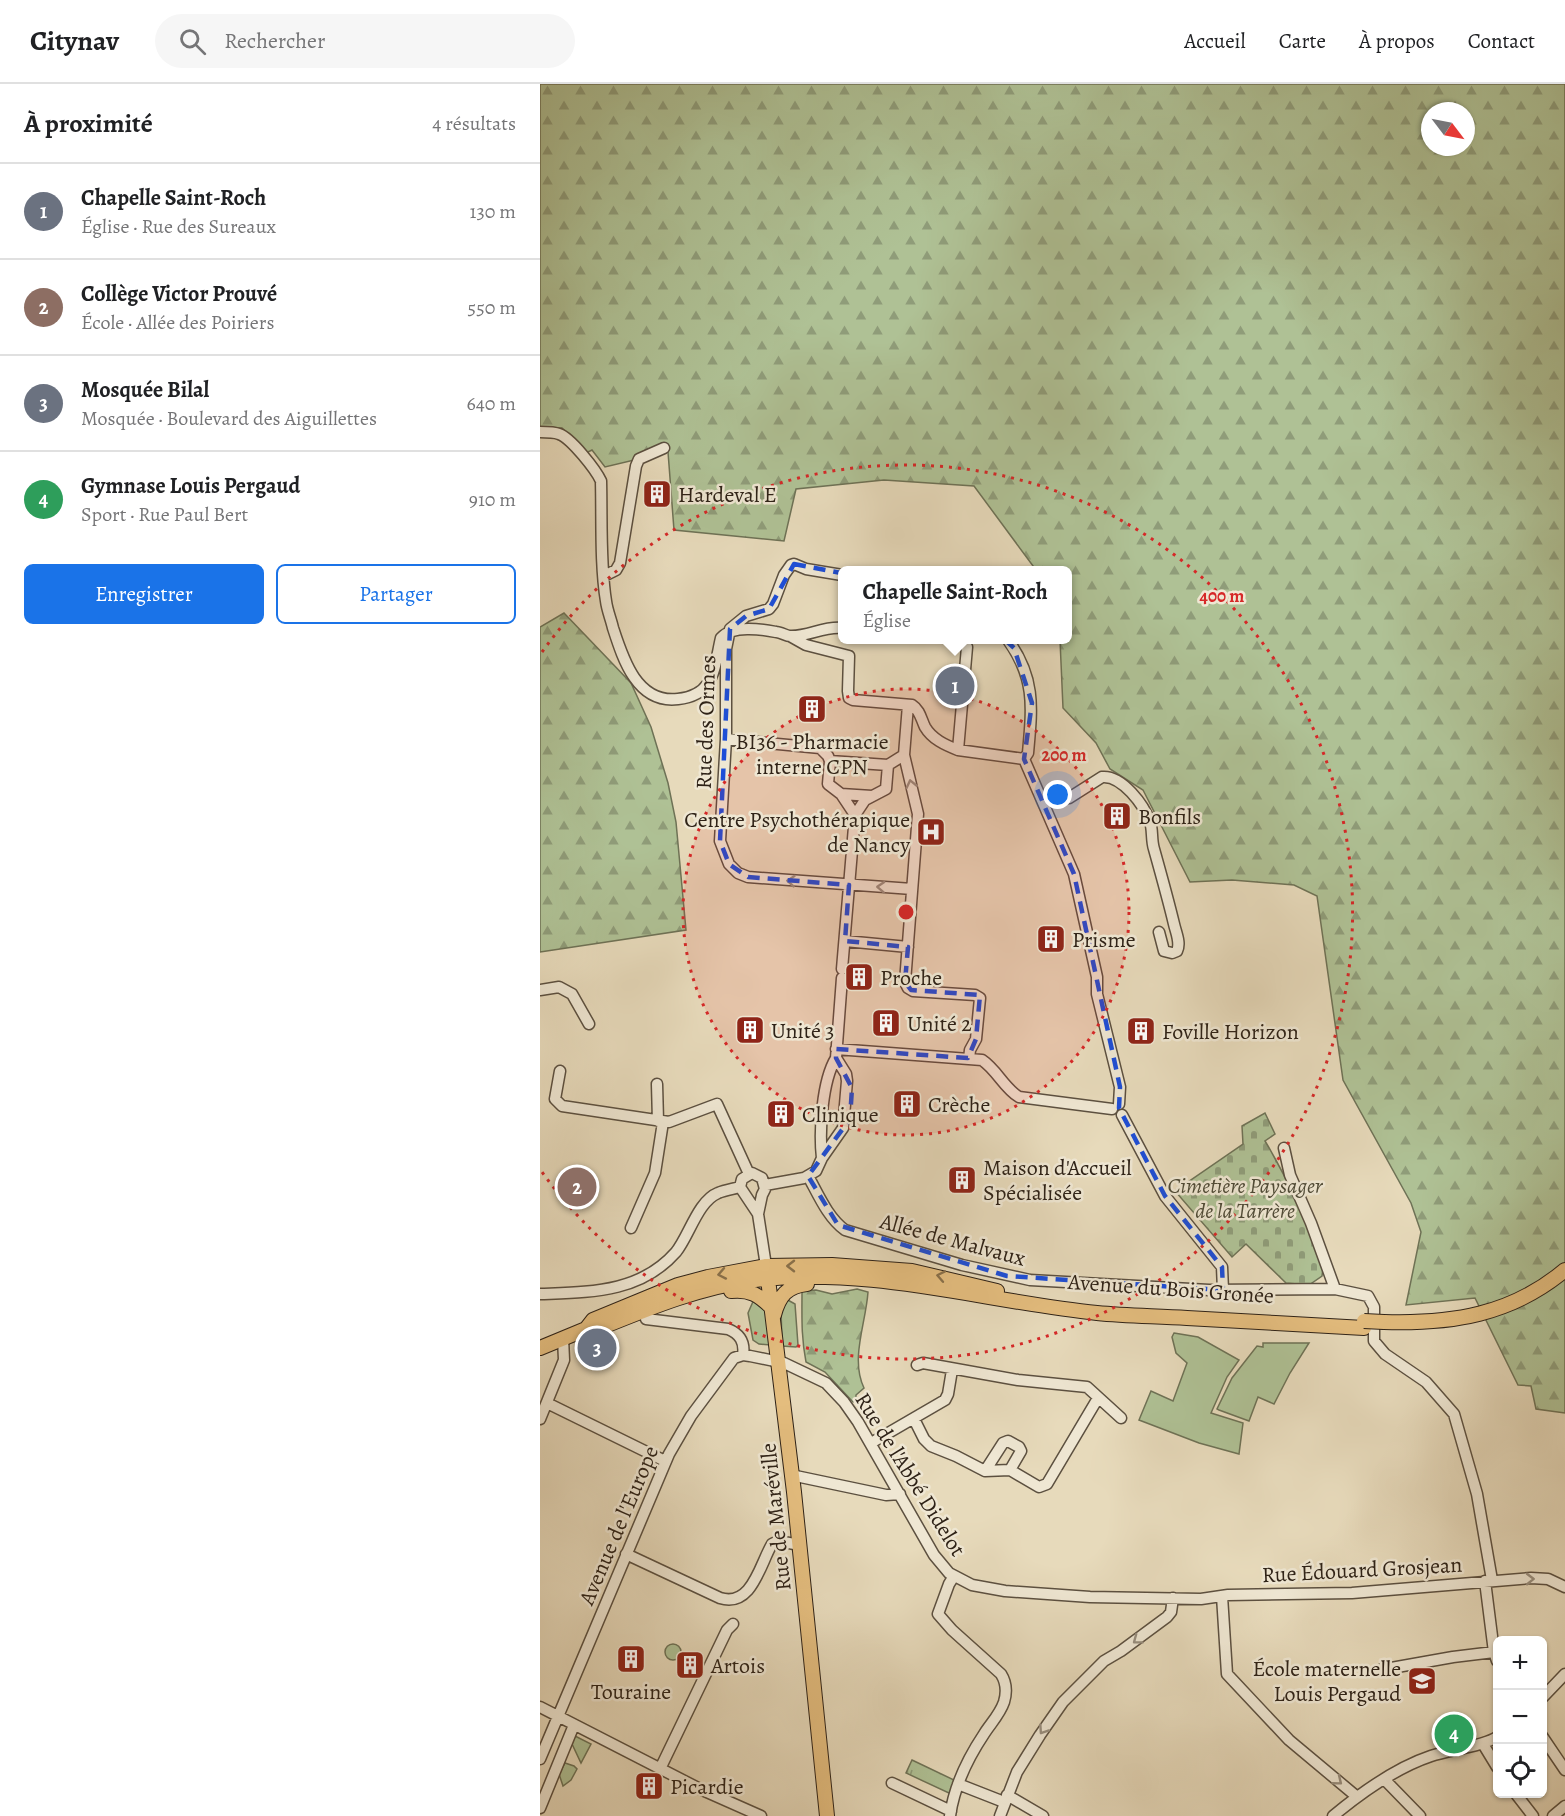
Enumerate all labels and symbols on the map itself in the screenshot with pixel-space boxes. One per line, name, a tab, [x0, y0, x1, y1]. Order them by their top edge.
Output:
north arrow	[1421, 102, 1475, 156]
building icon: Hardeval E	[641, 478, 673, 510]
place label: Hardeval E	[678, 480, 777, 510]
text: 400 m	[1200, 584, 1244, 608]
street label: Rue des Ormes	[689, 654, 723, 790]
pin: 1	[936, 664, 974, 708]
building icon: BI36 - Pharmacie interne CPN	[796, 693, 828, 725]
place label: BI36 - Pharmacie interne CPN	[735, 727, 889, 782]
text: 200 m	[1041, 743, 1087, 767]
one-way arrow	[906, 779, 919, 789]
your location	[1043, 780, 1072, 809]
building icon: Bonfils	[1101, 800, 1133, 832]
place label: Bonfils	[1138, 802, 1201, 832]
place label: Centre Psychothérapique de Nancy	[684, 805, 910, 860]
hospital icon: Centre Psychothérapique de Nancy	[915, 816, 947, 848]
one-way arrow	[786, 874, 795, 887]
one-way arrow	[876, 881, 885, 894]
centre of rings	[896, 902, 916, 922]
building icon: Prisme	[1035, 923, 1067, 955]
place label: Prisme	[1072, 925, 1136, 955]
building icon: Proche	[843, 961, 875, 993]
place label: Proche	[880, 963, 942, 993]
building icon: Unité 2	[870, 1007, 902, 1039]
place label: Unité 2	[907, 1009, 972, 1039]
building icon: Unité 3	[734, 1014, 766, 1046]
building icon: Foville Horizon	[1125, 1015, 1157, 1047]
place label: Unité 3	[771, 1016, 834, 1046]
place label: Foville Horizon	[1162, 1017, 1299, 1047]
building icon: Crèche	[891, 1088, 923, 1120]
place label: Crèche	[928, 1090, 990, 1120]
building icon: Clinique	[765, 1098, 797, 1130]
place label: Clinique	[802, 1100, 879, 1130]
place label: Maison d'Accueil Spécialisée	[983, 1153, 1132, 1208]
pin: 2	[558, 1164, 597, 1210]
building icon: Maison d'Accueil Spécialisée	[946, 1164, 978, 1196]
park label: Cimetière Paysager de la Tarrère	[1168, 1171, 1324, 1226]
street label: Allée de Malvaux	[876, 1206, 1029, 1274]
one-way arrow	[786, 1260, 795, 1272]
one-way arrow	[717, 1267, 727, 1280]
street label: Avenue du Bois Gronée	[1066, 1267, 1275, 1311]
one-way arrow	[936, 1270, 946, 1283]
pin: 3	[578, 1326, 616, 1370]
street label: Rue de l'Abbé Didelot	[848, 1387, 973, 1562]
street label: Avenue de l'Europe	[571, 1441, 666, 1611]
street label: Rue de Maréville	[753, 1442, 799, 1592]
street label: Rue Édouard Grosjean	[1261, 1550, 1463, 1590]
one-way arrow	[1526, 1572, 1535, 1585]
one-way arrow	[1132, 1633, 1143, 1644]
building icon: Touraine	[615, 1643, 647, 1675]
building icon: Artois	[674, 1649, 706, 1681]
place label: Artois	[710, 1651, 765, 1681]
place label: École maternelle Louis Pergaud	[1252, 1654, 1401, 1709]
school or university icon: École maternelle Louis Pergaud	[1406, 1665, 1438, 1697]
place label: Touraine	[591, 1677, 671, 1707]
pin: 4	[1434, 1712, 1474, 1756]
one-way arrow	[1040, 1723, 1051, 1734]
building icon: Picardie	[633, 1770, 665, 1802]
place label: Picardie	[670, 1772, 744, 1802]
one-way arrow	[1331, 1774, 1342, 1785]

